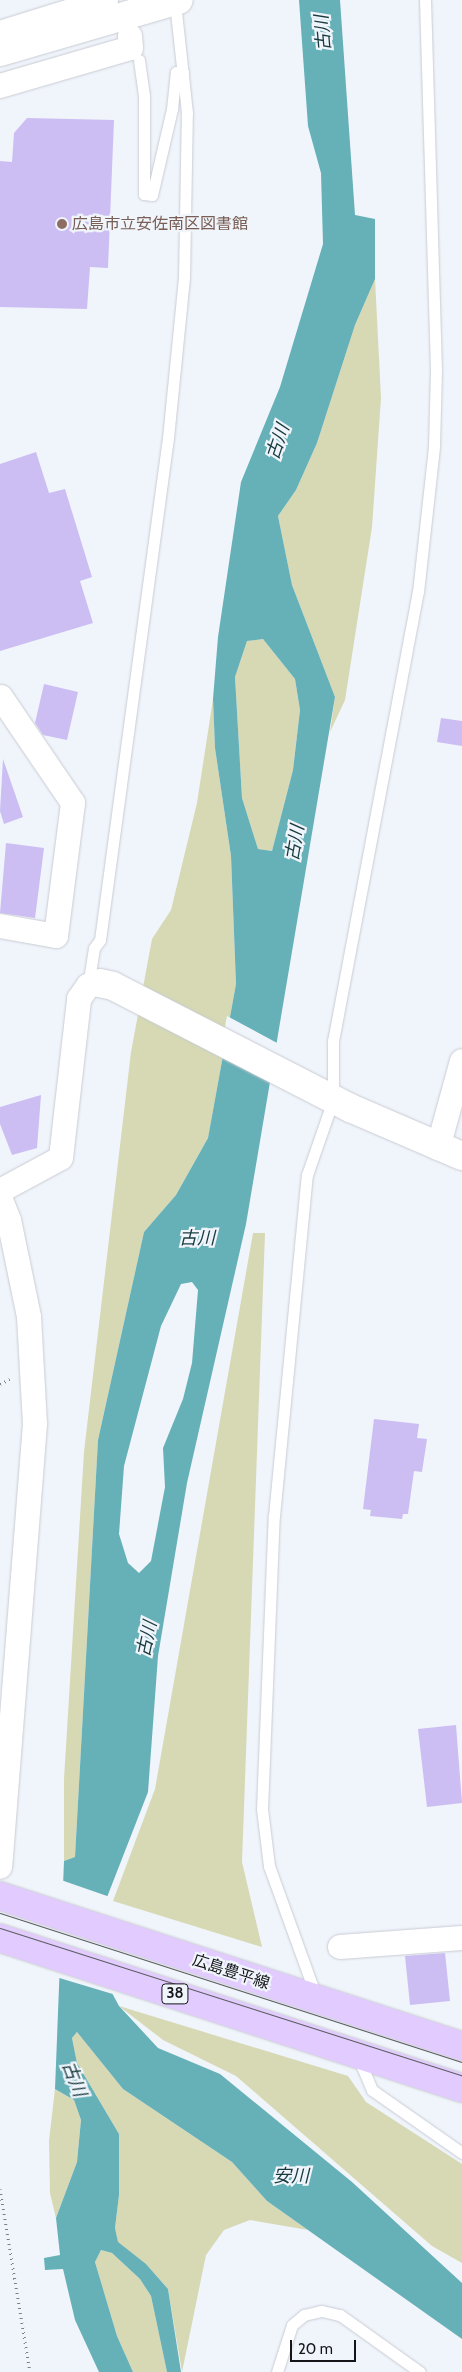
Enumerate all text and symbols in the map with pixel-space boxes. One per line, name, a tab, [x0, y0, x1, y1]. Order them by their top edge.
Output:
water label: 古川	[311, 14, 335, 52]
place label: 広島市立安佐南区図書館	[72, 214, 248, 234]
marker: 広島市立安佐南区図書館	[56, 218, 68, 230]
water label: 古川	[262, 421, 294, 463]
water label: 古川	[281, 823, 309, 863]
water label: 古川	[179, 1227, 215, 1249]
water label: 古川	[133, 1619, 161, 1659]
street label: 広島豊平線	[190, 1951, 272, 1993]
road number: 38	[161, 1982, 189, 2006]
water label: 古川	[57, 2058, 91, 2100]
water label: 安川	[273, 2165, 309, 2187]
scale bar	[292, 2330, 358, 2362]
text: 20 m	[298, 2340, 333, 2358]

